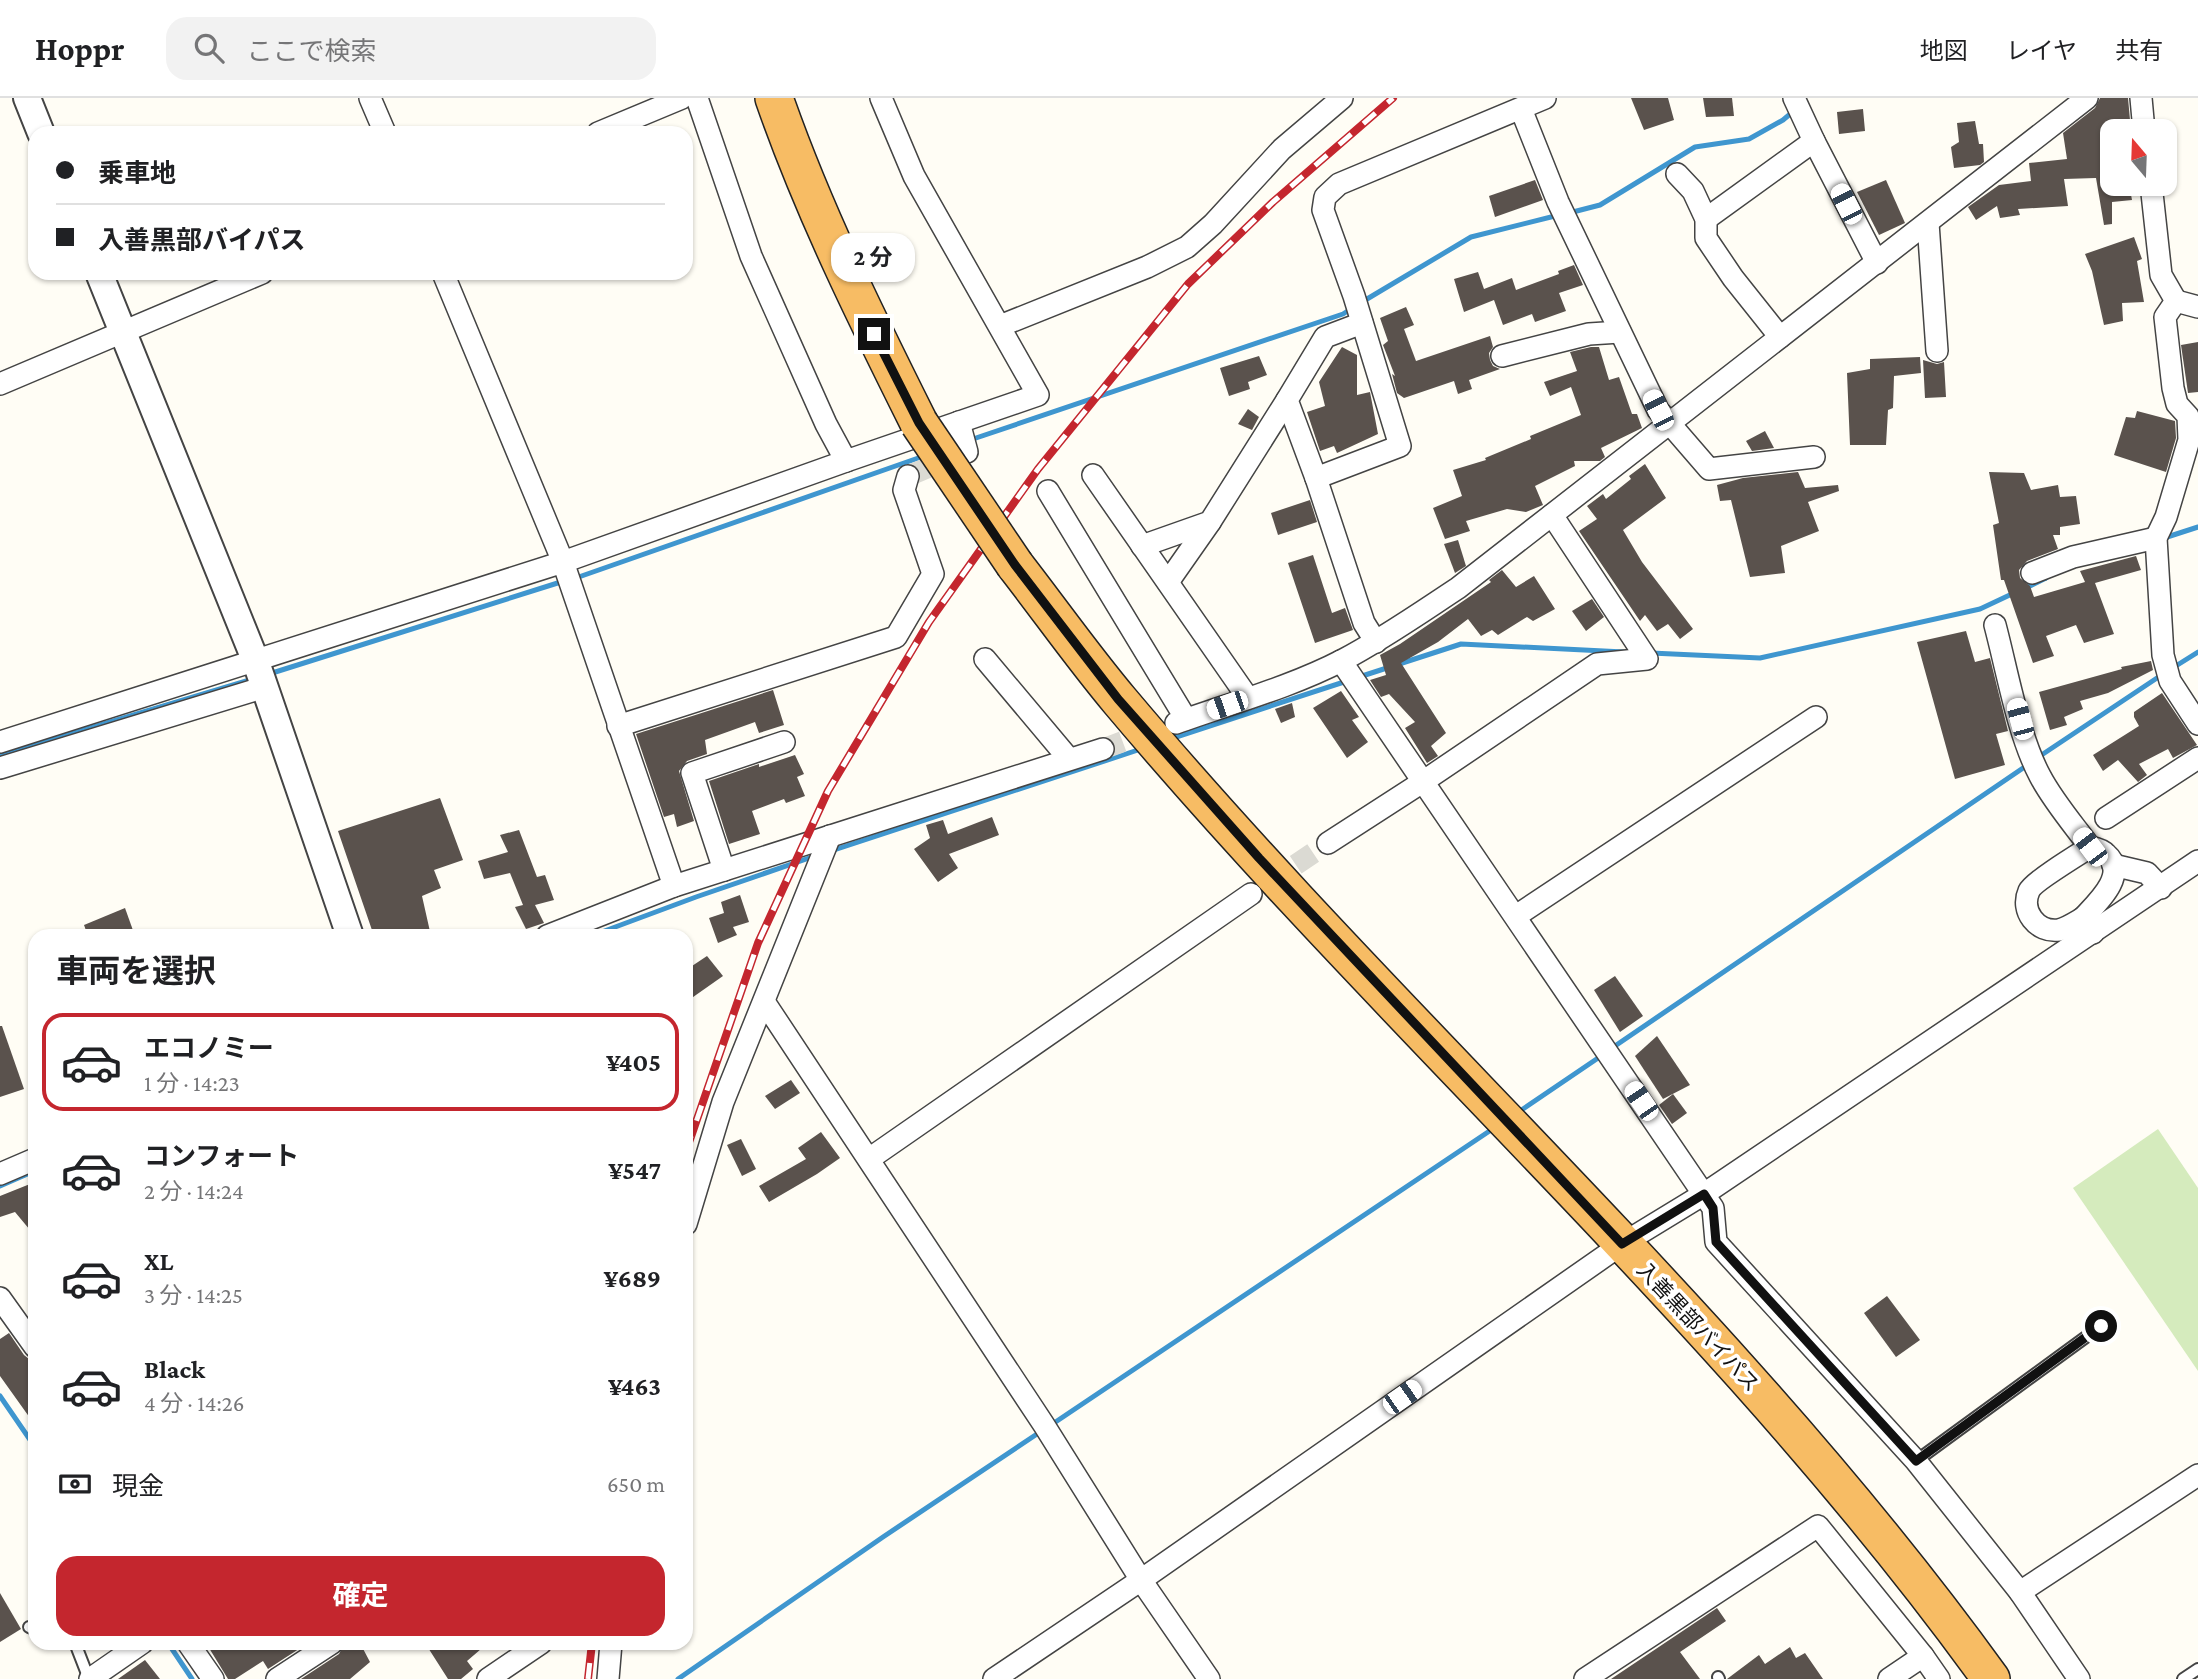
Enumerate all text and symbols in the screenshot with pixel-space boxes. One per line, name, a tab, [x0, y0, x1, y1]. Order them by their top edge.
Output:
search box	[166, 17, 656, 80]
icon: search	[190, 29, 228, 67]
text: Hoppr	[35, 30, 124, 67]
text: ここで検索	[246, 37, 376, 66]
text: 地図	[1920, 37, 1968, 64]
text: レイヤ	[2006, 37, 2077, 64]
text: 共有	[2115, 37, 2163, 64]
north arrow	[2100, 119, 2177, 196]
map controls	[2100, 119, 2177, 196]
text: 乗車地	[98, 159, 176, 188]
car	[1828, 181, 1865, 227]
text: 入善黒部バイパス	[98, 226, 305, 255]
callout: 2 分	[832, 232, 916, 282]
text: 2 分	[853, 244, 893, 270]
route end	[858, 318, 890, 350]
car	[1640, 387, 1677, 433]
car	[1204, 688, 1251, 722]
car	[2005, 696, 2036, 742]
car	[2069, 824, 2112, 870]
text: 車両を選択	[56, 953, 216, 989]
icon: car	[60, 1031, 123, 1094]
text: エコノミー	[144, 1034, 274, 1063]
text: ¥405	[606, 1048, 661, 1077]
text: 1 分 · 14:23	[144, 1070, 240, 1096]
car	[1621, 1078, 1662, 1124]
icon: car	[60, 1139, 123, 1202]
text: コンフォート	[144, 1142, 299, 1171]
text: ¥547	[608, 1156, 661, 1185]
text: 2 分 · 14:24	[144, 1178, 244, 1204]
icon: car	[60, 1247, 123, 1310]
text: XL	[144, 1247, 173, 1276]
street label: 入善黒部バイパス	[1632, 1258, 1764, 1396]
text: ¥689	[604, 1264, 661, 1293]
text: 3 分 · 14:25	[144, 1282, 243, 1308]
route start	[2085, 1310, 2117, 1342]
icon: car	[60, 1355, 123, 1418]
text: Black	[144, 1355, 205, 1384]
text: ¥463	[608, 1372, 661, 1401]
car	[1379, 1376, 1426, 1418]
text: 4 分 · 14:26	[144, 1390, 245, 1416]
icon: cash	[56, 1465, 94, 1503]
text: 650 m	[607, 1471, 665, 1497]
text: 現金	[112, 1472, 164, 1501]
button: 確定	[56, 1556, 665, 1636]

